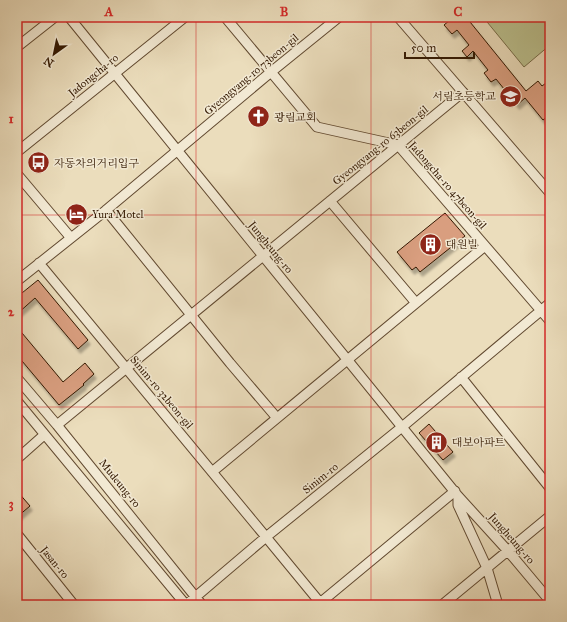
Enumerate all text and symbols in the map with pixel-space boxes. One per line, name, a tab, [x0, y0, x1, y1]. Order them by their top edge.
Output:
text: A	[104, 4, 114, 20]
text: B	[280, 4, 289, 20]
text: C	[454, 4, 463, 20]
street label: Gyeongyang-ro 73beon-gil	[201, 31, 301, 118]
north arrow	[34, 34, 74, 74]
scale bar	[405, 34, 474, 60]
text: 50 m	[411, 41, 436, 55]
street label: Jadongcha-ro	[65, 51, 122, 101]
text: N	[41, 54, 56, 70]
school or university icon: 서림초등학교	[498, 83, 524, 109]
place label: 서림초등학교	[432, 90, 496, 103]
street label: Gyeongyang-ro 63beon-gil	[330, 103, 431, 188]
church icon: 광림교회	[245, 104, 271, 130]
text: 1	[8, 111, 14, 127]
place label: 광림교회	[274, 111, 317, 124]
street label: Jadongcha-ro 47beon-gil	[405, 138, 489, 232]
bus stop icon: 자동차의거리입구	[26, 150, 52, 176]
place label: 자동차의거리입구	[54, 157, 139, 170]
hotel icon: Yura Motel	[64, 201, 90, 227]
place label: Yura Motel	[92, 208, 144, 221]
street label: Jungheung-ro	[244, 218, 296, 277]
building icon: 대원빌	[418, 231, 444, 257]
place label: 대원빌	[446, 238, 478, 251]
text: 2	[8, 304, 15, 320]
street label: Sinim-ro 32beon-gil	[127, 353, 196, 431]
building icon: 대보아파트	[423, 429, 449, 455]
place label: 대보아파트	[452, 436, 506, 449]
street label: Mudeung-ro	[96, 457, 143, 510]
street label: Sinim-ro	[300, 460, 341, 497]
text: 3	[8, 496, 14, 512]
street label: Jungheung-ro	[485, 510, 537, 567]
street label: Jasan-ro	[36, 543, 72, 582]

